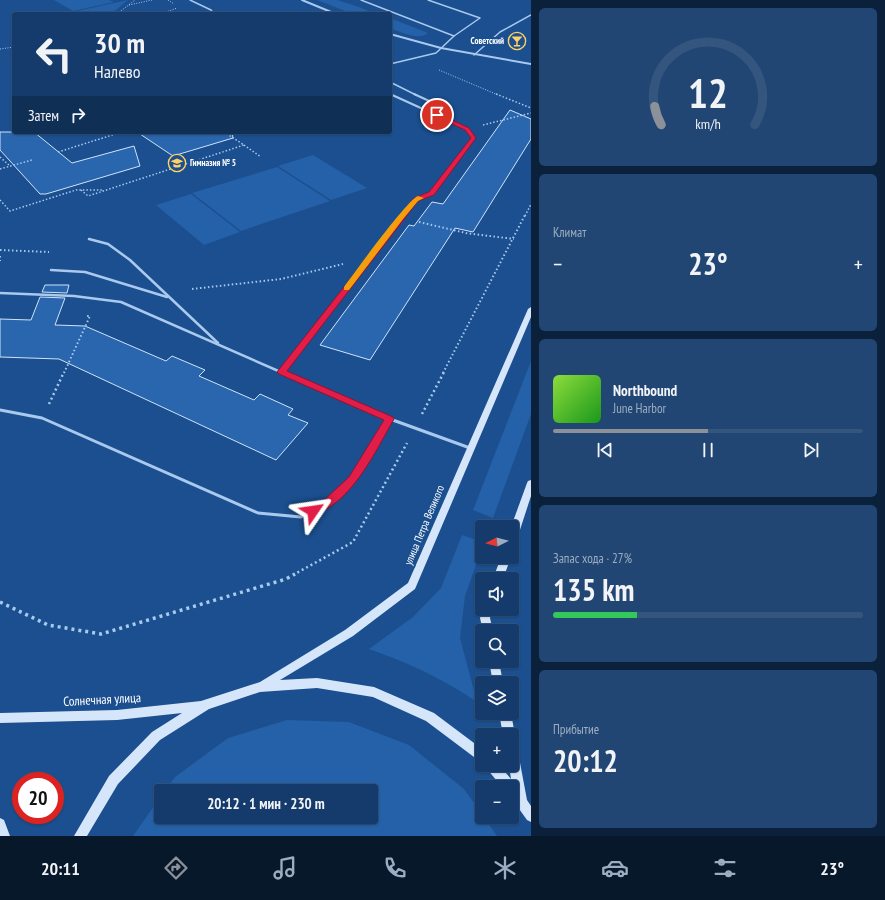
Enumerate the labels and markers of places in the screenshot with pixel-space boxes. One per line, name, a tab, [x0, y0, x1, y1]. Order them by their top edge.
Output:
bar icon: Советский	[507, 31, 527, 51]
place label: Советский	[471, 35, 504, 46]
pin	[420, 98, 454, 132]
school or university icon: Гимназия № 5	[167, 153, 187, 173]
place label: Гимназия № 5	[190, 157, 236, 168]

